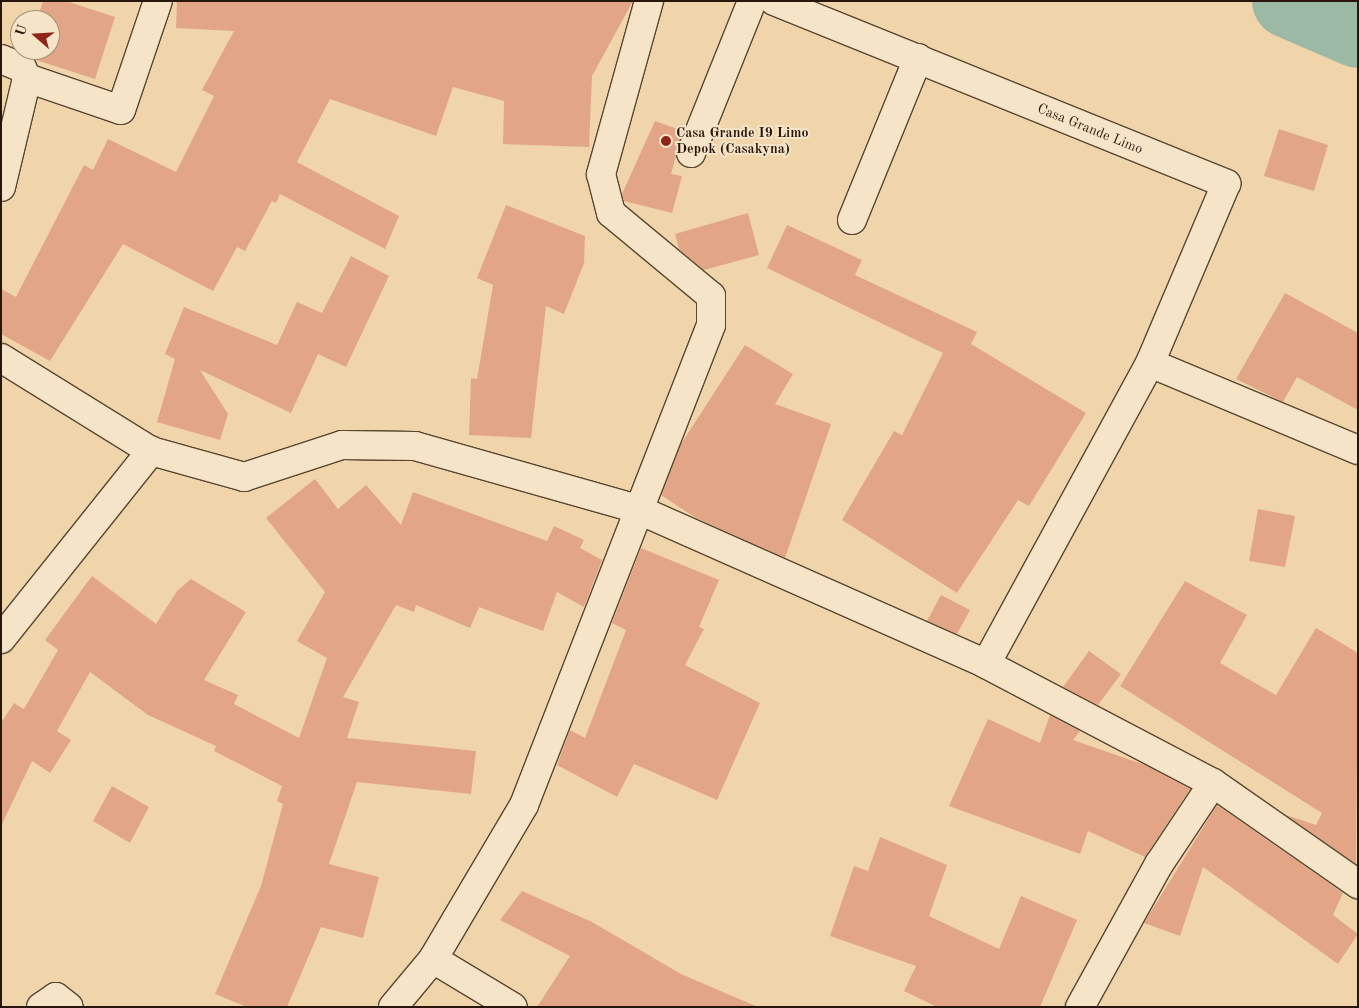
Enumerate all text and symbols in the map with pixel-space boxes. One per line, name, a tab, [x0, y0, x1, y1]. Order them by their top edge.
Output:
north arrow	[10, 10, 60, 60]
text: U	[13, 23, 30, 38]
street label: Casa Grande Limo	[1035, 100, 1145, 158]
place label: Casa Grande I9 Limo Depok (Casakyna)	[676, 125, 808, 158]
marker: Casa Grande I9 Limo Depok (Casakyna)	[660, 135, 672, 147]

